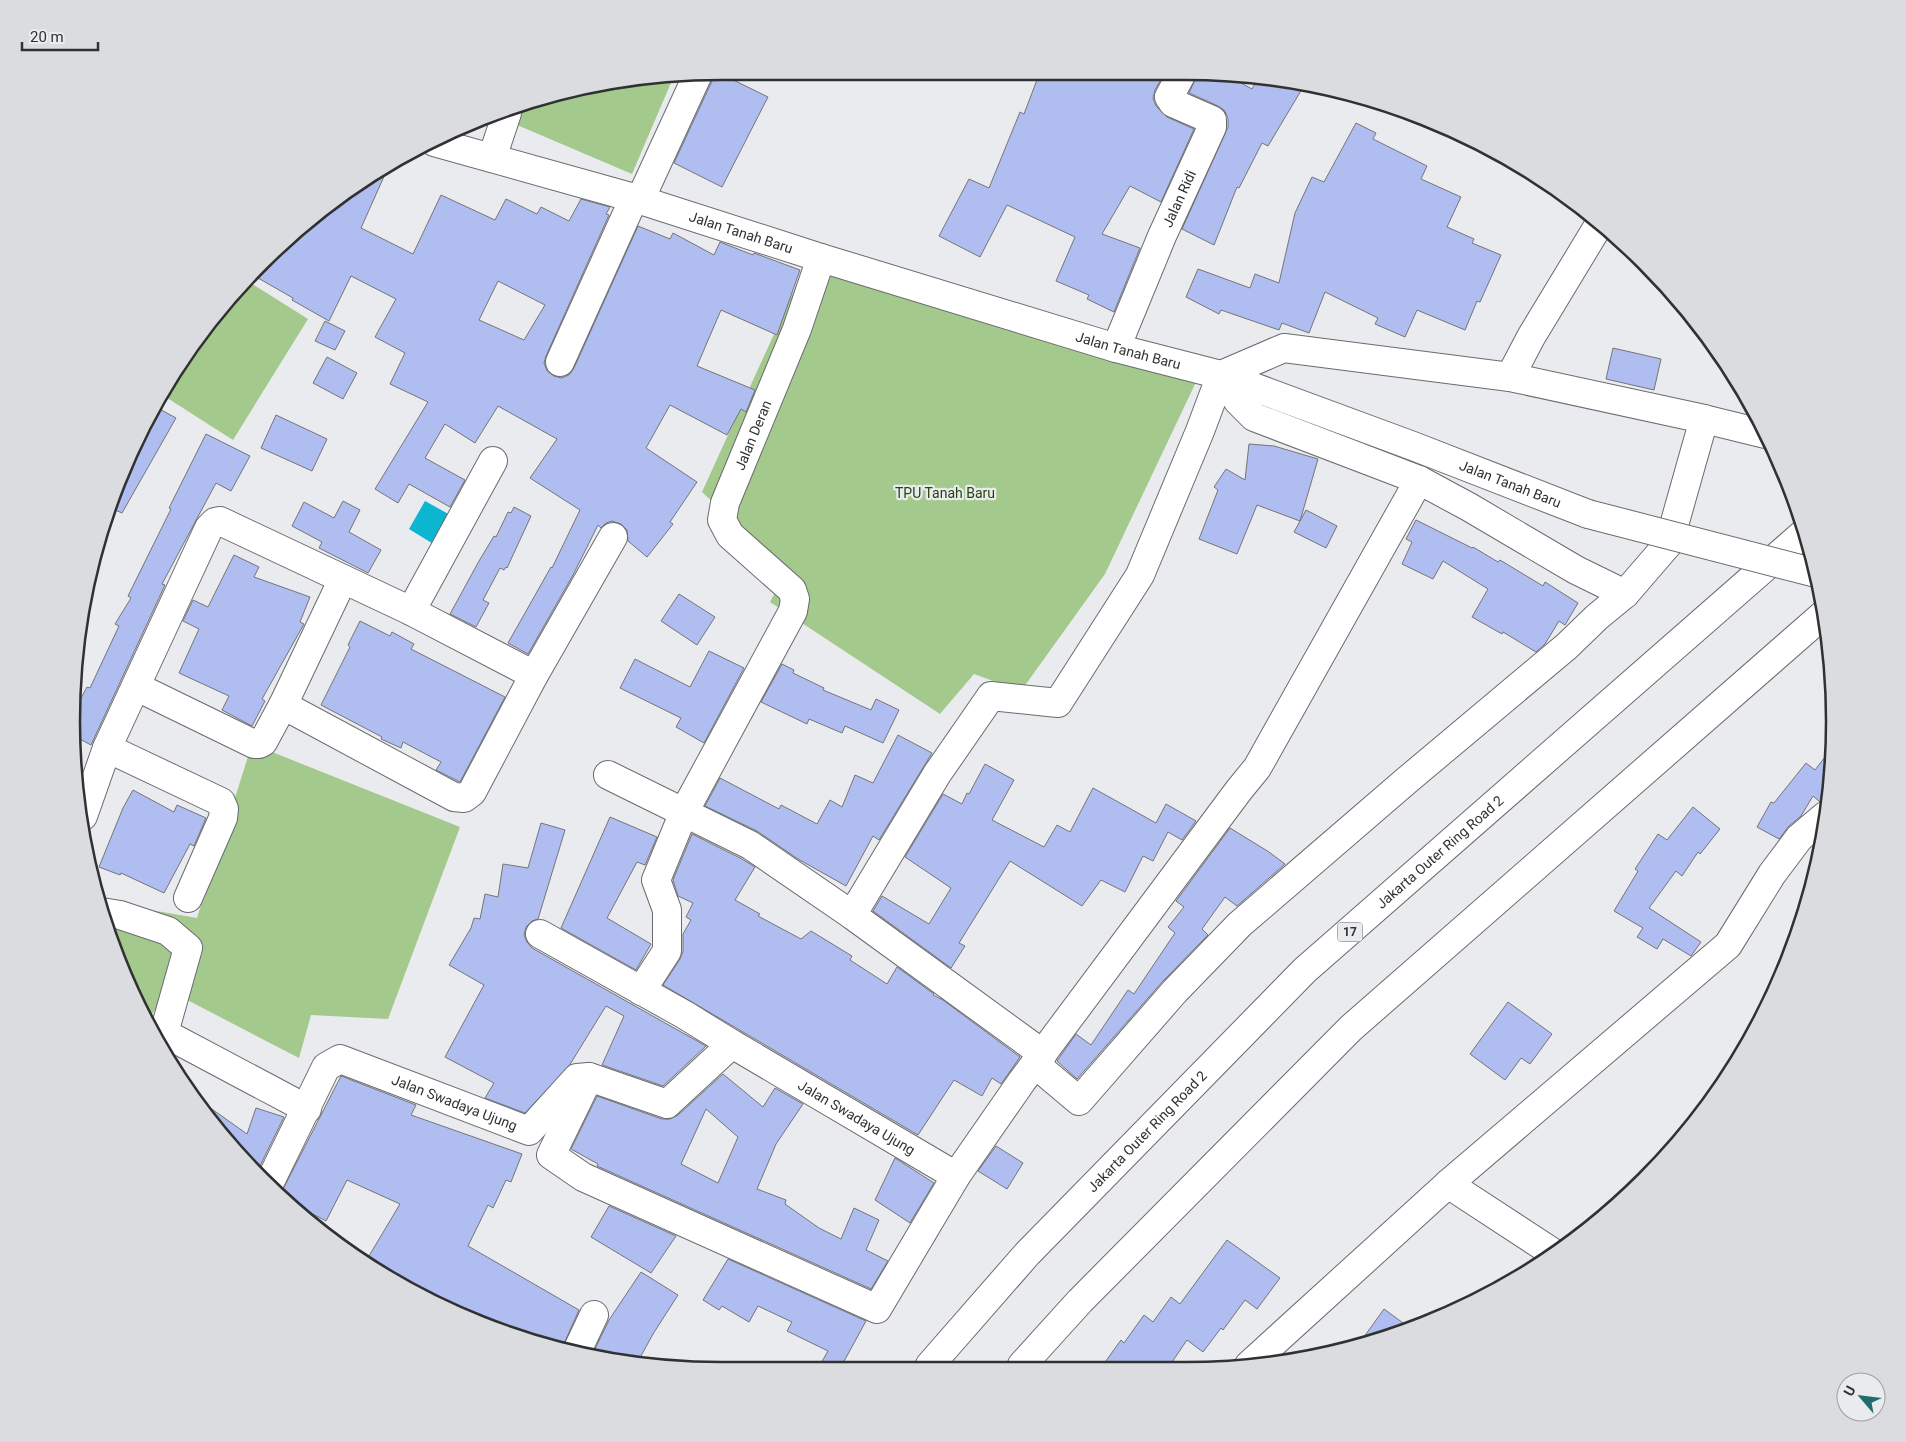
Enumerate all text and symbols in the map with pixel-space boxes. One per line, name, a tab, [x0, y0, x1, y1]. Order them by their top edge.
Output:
scale bar	[22, 20, 99, 52]
text: 20 m	[30, 28, 64, 46]
street label: Jalan Ridi	[1159, 168, 1199, 230]
street label: Jalan Tanah Baru	[687, 208, 795, 256]
street label: Jalan Tanah Baru	[1074, 328, 1182, 372]
street label: Jalan Deran	[731, 398, 775, 473]
street label: Jalan Tanah Baru	[1457, 457, 1563, 511]
park label: TPU Tanah Baru	[895, 485, 995, 501]
street label: Jakarta Outer Ring Road 2	[1373, 792, 1507, 912]
road number: 17	[1338, 922, 1362, 942]
street label: Jakarta Outer Ring Road 2	[1084, 1067, 1210, 1195]
street label: Jalan Swadaya Ujung	[390, 1071, 519, 1134]
street label: Jalan Swadaya Ujung	[795, 1077, 918, 1158]
north arrow	[1836, 1372, 1886, 1422]
text: U	[1840, 1383, 1859, 1399]

